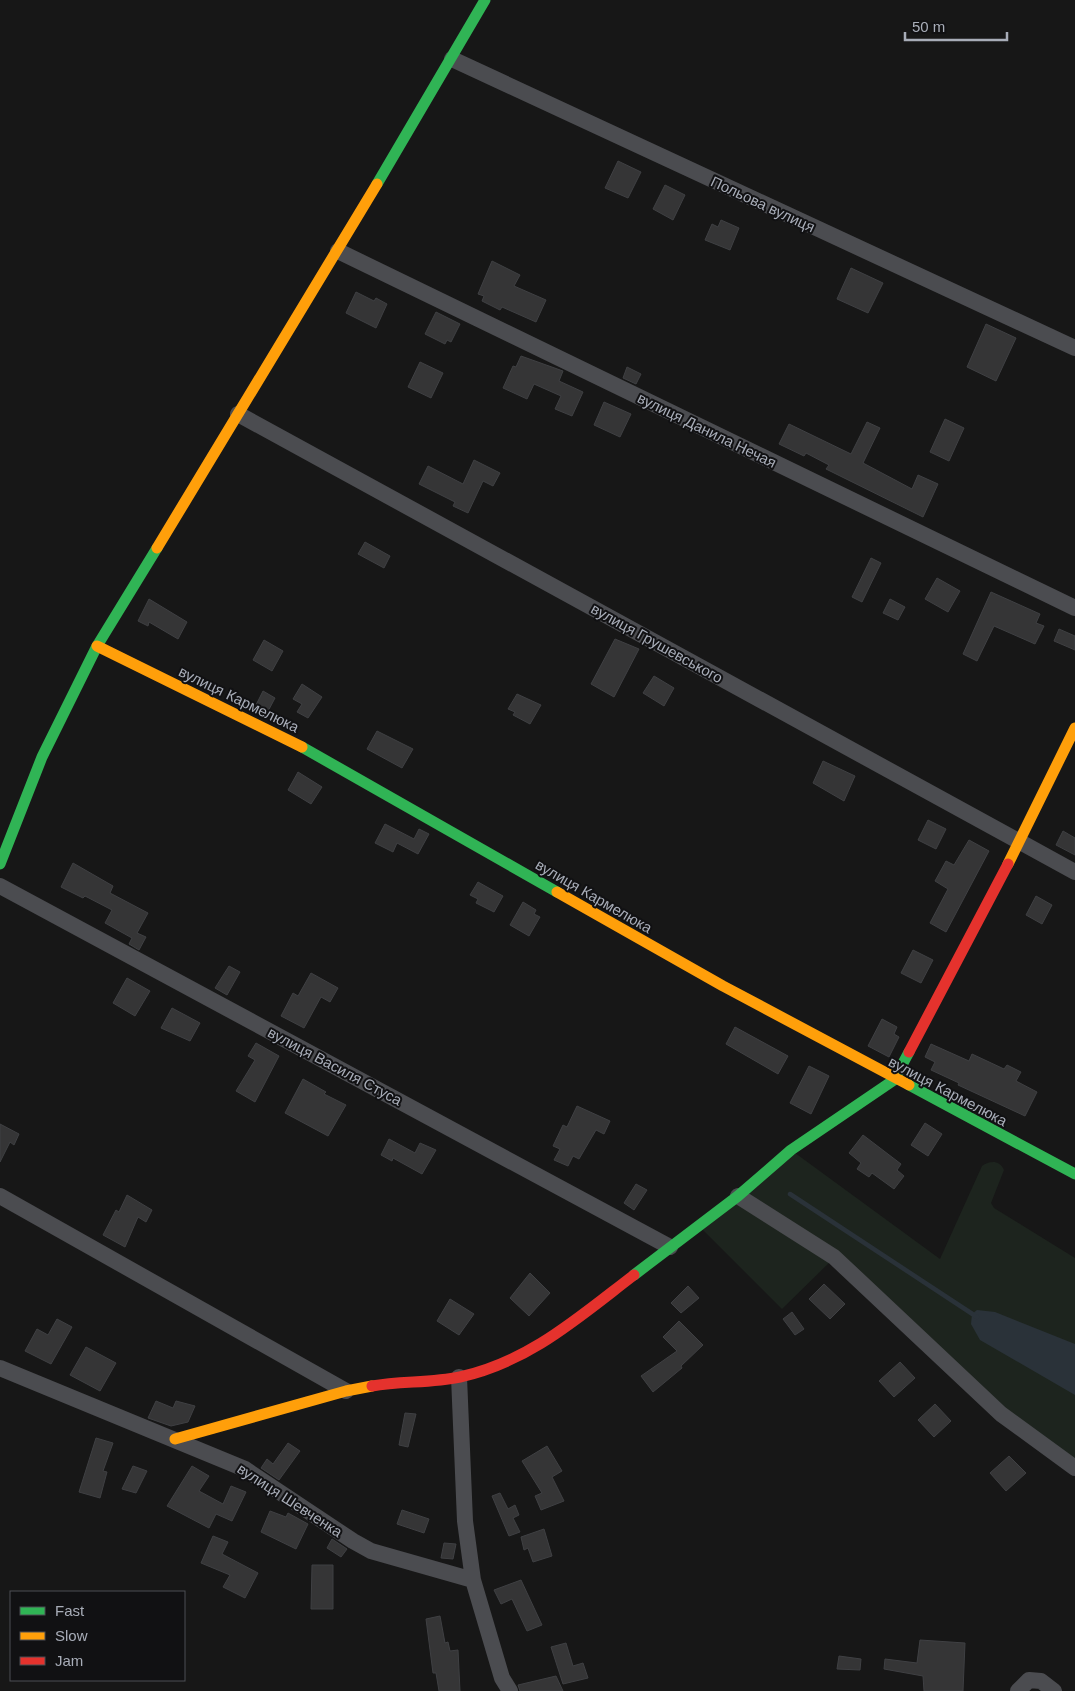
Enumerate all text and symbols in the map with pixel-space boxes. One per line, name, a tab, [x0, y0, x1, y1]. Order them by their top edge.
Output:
scale bar	[905, 10, 1008, 42]
text: 50 m	[912, 18, 945, 35]
street label: Польова вулиця	[708, 172, 818, 236]
street label: вулиця Данила Нечая	[635, 389, 779, 471]
street label: вулиця Грушевського	[588, 600, 726, 686]
street label: вулиця Кармелюка	[176, 663, 302, 736]
street label: вулиця Кармелюка	[533, 856, 656, 937]
street label: вулиця Василя Стуса	[265, 1023, 405, 1109]
street label: вулиця Кармелюка	[886, 1053, 1011, 1130]
street label: вулиця Шевченка	[234, 1460, 346, 1541]
legend	[10, 1591, 185, 1681]
text: Fast	[55, 1602, 85, 1619]
text: Slow	[55, 1627, 88, 1644]
text: Jam	[55, 1652, 83, 1669]

